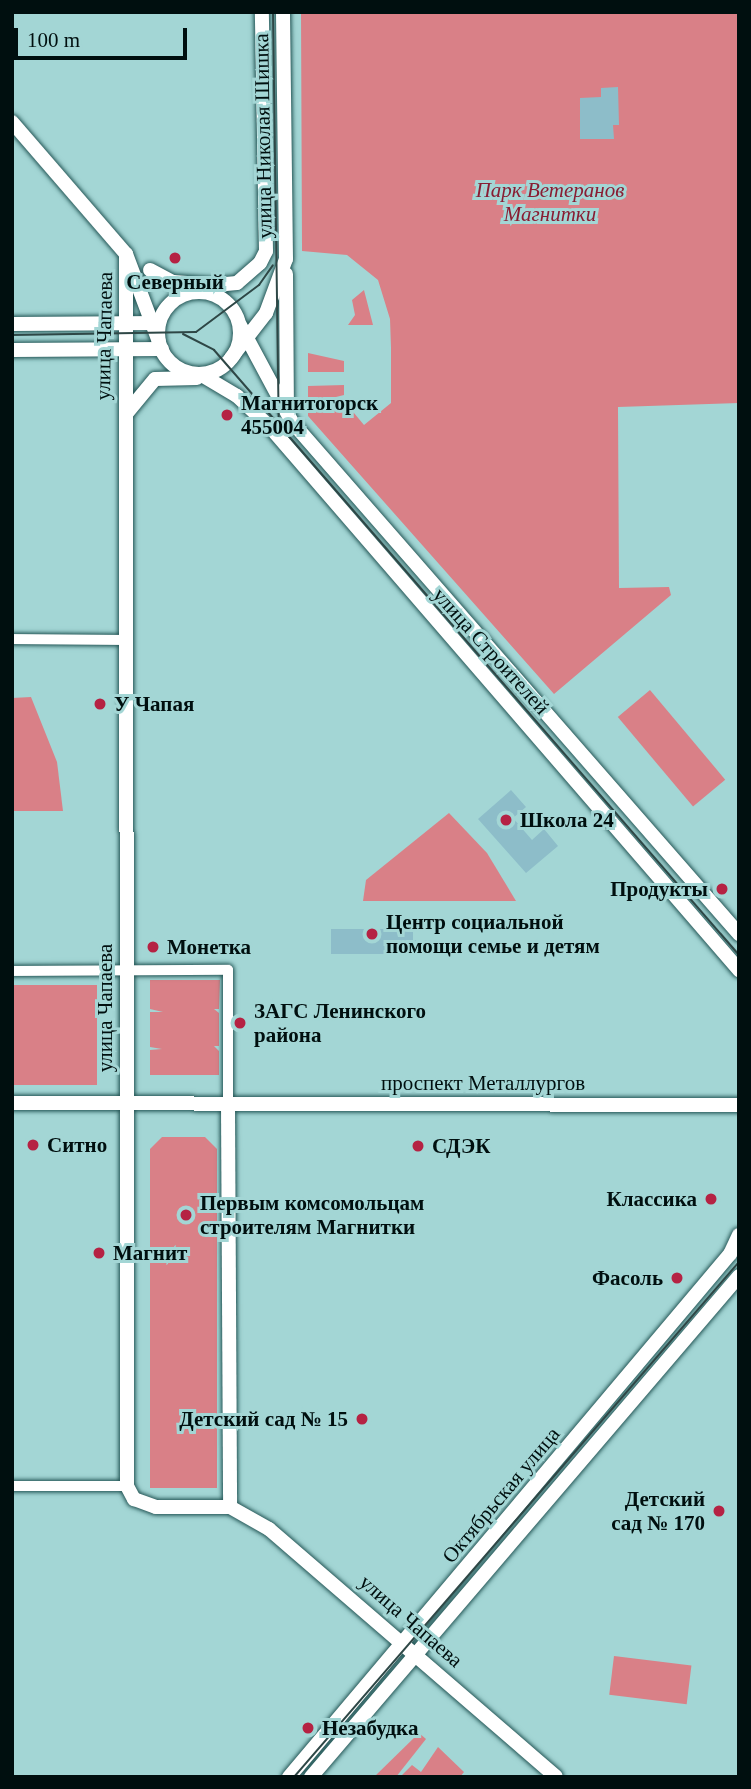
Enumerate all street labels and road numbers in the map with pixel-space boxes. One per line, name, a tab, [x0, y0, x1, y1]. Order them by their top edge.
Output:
street label: улица Николая Шишка	[249, 33, 277, 239]
street label: улица Чапаева	[90, 271, 118, 401]
street label: улица Строителей	[427, 582, 555, 720]
street label: улица Чапаева	[92, 944, 118, 1072]
street label: проспект Металлургов	[381, 1070, 585, 1096]
street label: Октябрьская улица	[437, 1422, 565, 1568]
street label: улица Чапаева	[354, 1569, 468, 1673]

